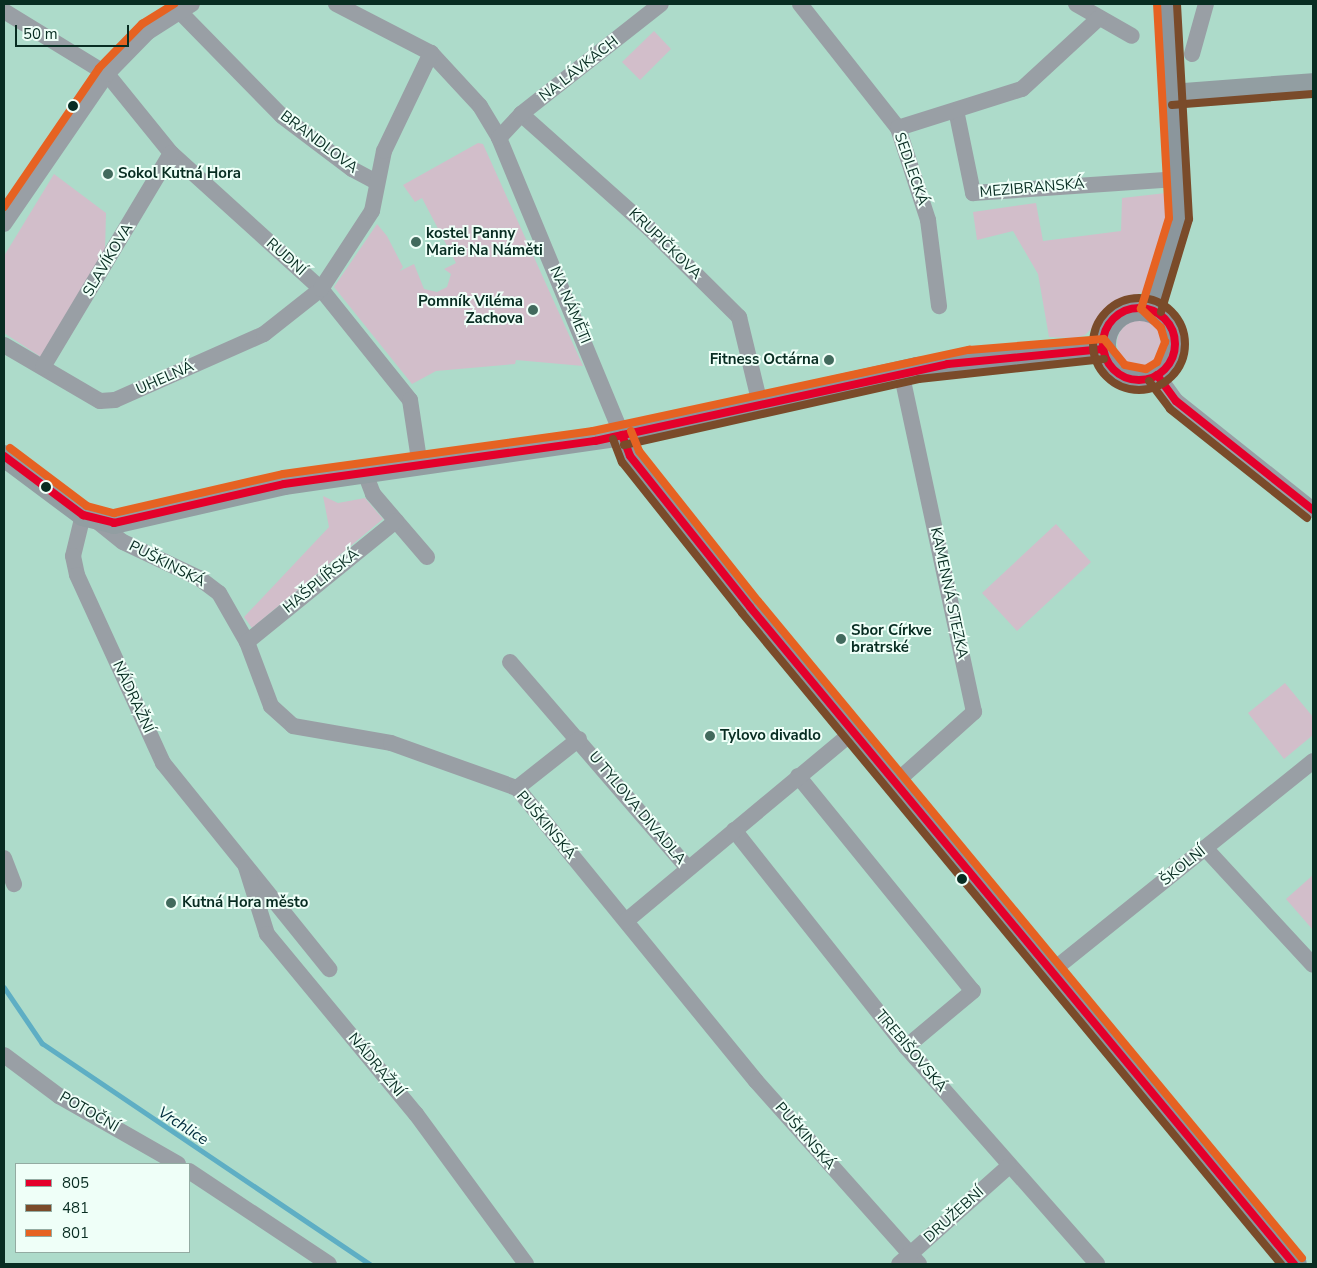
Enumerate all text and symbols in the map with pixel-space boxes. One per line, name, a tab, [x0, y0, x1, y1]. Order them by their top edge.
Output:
scale bar	[18, 15, 131, 47]
text: 50 m	[23, 24, 58, 44]
street label: NA LÁVKÁCH	[536, 33, 622, 105]
unlabelled marker	[68, 101, 78, 111]
street label: BRANDLOVA	[277, 107, 361, 177]
street label: SEDLECKÁ	[890, 130, 932, 208]
place label: Sokol Kutná Hora	[118, 165, 241, 183]
marker: Sokol Kutná Hora	[102, 168, 114, 180]
street label: MEZIBRANSKÁ	[979, 174, 1085, 202]
street label: KRUPIČKOVA	[625, 205, 705, 283]
street label: SLAVÍKOVA	[79, 220, 137, 300]
place label: kostel Panny Marie Na Náměti	[426, 224, 543, 259]
street label: RUDNÍ	[263, 235, 309, 279]
marker: kostel Panny Marie Na Náměti	[410, 236, 422, 248]
street label: NA NÁMĚTI	[546, 264, 594, 346]
place label: Pomník Viléma Zachova	[418, 292, 523, 327]
marker: Pomník Viléma Zachova	[527, 304, 539, 316]
place label: Fitness Octárna	[710, 351, 819, 369]
marker: Fitness Octárna	[823, 354, 835, 366]
street label: UHELNÁ	[133, 357, 197, 399]
unlabelled marker	[41, 482, 51, 492]
street label: KAMENNÁ STEZKA	[926, 526, 972, 660]
street label: PUŠKINSKÁ	[126, 537, 208, 591]
street label: HAŠPLÍŘSKÁ	[280, 545, 362, 617]
place label: Sbor Církve bratrské	[851, 621, 932, 656]
marker: Sbor Církve bratrské	[835, 633, 847, 645]
street label: NÁDRAŽNÍ	[108, 658, 158, 736]
place label: Tylovo divadlo	[720, 727, 821, 745]
marker: Tylovo divadlo	[704, 730, 716, 742]
street label: U TYLOVA DIVADLA	[585, 748, 689, 868]
street label: PUŠKINSKÁ	[512, 787, 580, 863]
street label: ŠKOLNÍ	[1157, 842, 1209, 890]
unlabelled marker	[957, 874, 967, 884]
place label: Kutná Hora město	[182, 894, 308, 912]
marker: Kutná Hora město	[164, 896, 178, 910]
street label: TREBIŠOVSKÁ	[871, 1006, 951, 1096]
street label: NÁDRAŽNÍ	[344, 1029, 408, 1101]
street label: POTOČNÍ	[56, 1088, 122, 1136]
street label: PUŠKINSKÁ	[771, 1099, 839, 1173]
water label: Vrchlice	[154, 1103, 212, 1149]
legend	[15, 1163, 190, 1253]
text: 805	[62, 1173, 89, 1193]
street label: DRUŽEBNÍ	[920, 1183, 988, 1247]
text: 481	[62, 1198, 89, 1218]
text: 801	[62, 1223, 89, 1243]

